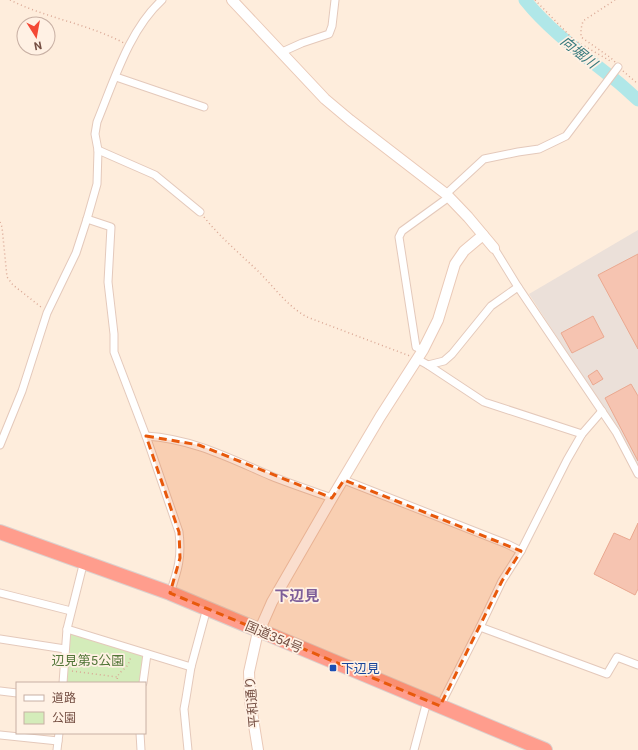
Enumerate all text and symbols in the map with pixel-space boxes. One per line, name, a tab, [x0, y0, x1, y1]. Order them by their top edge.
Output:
north arrow	[16, 16, 56, 56]
water label: 向堀川	[558, 33, 602, 73]
text: N	[33, 38, 43, 52]
district label: 下辺見	[274, 587, 320, 605]
street label: 国道354号	[243, 618, 305, 656]
park label: 辺見第5公園	[52, 653, 124, 668]
place label: 下辺見	[341, 661, 380, 676]
marker: 下辺見	[328, 663, 338, 673]
street label: 平和通り	[242, 675, 262, 729]
legend	[16, 682, 146, 734]
text: 道路	[52, 691, 76, 705]
text: 公園	[52, 711, 76, 725]

